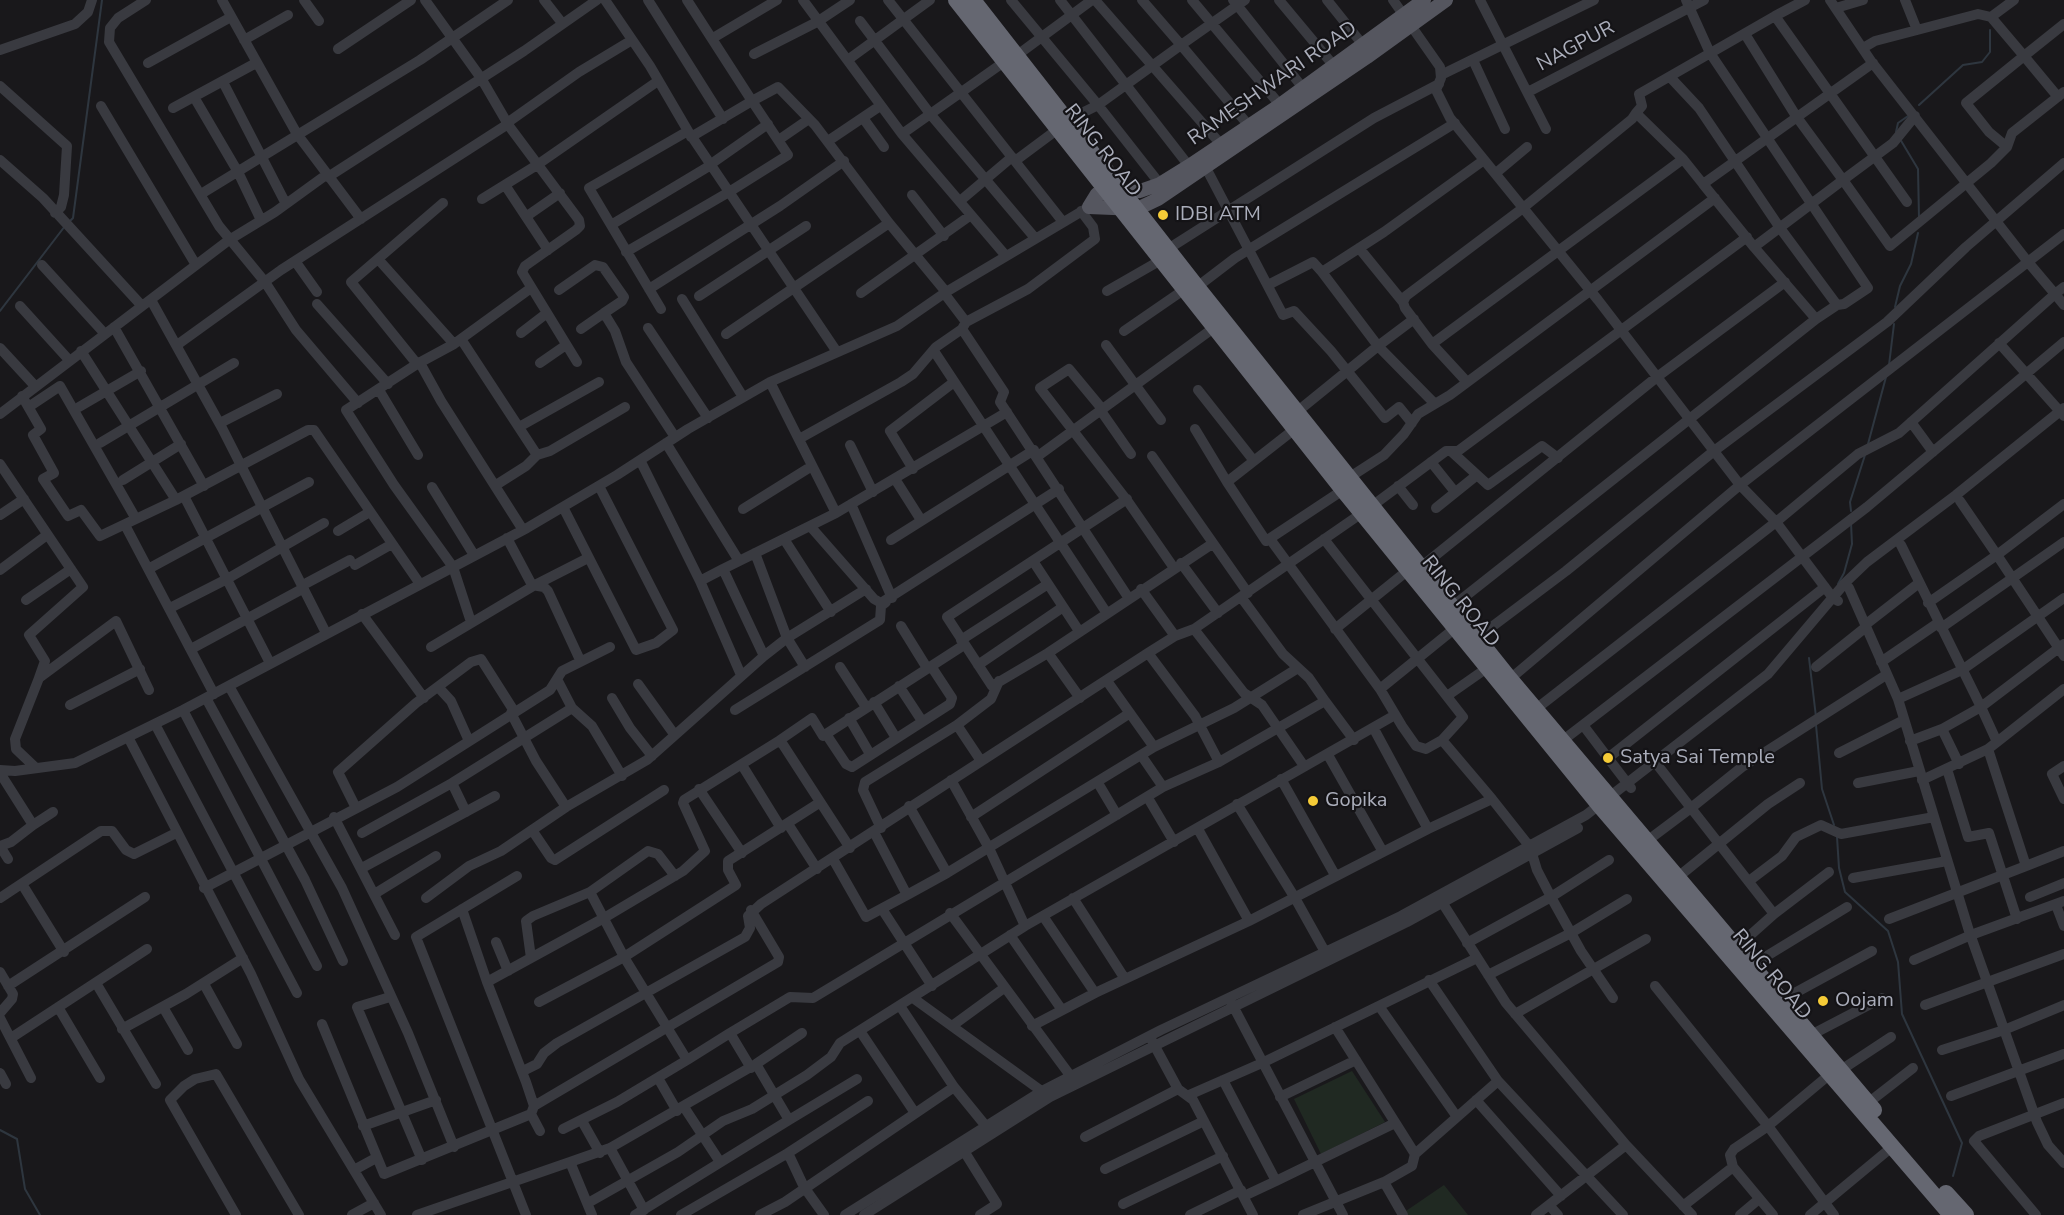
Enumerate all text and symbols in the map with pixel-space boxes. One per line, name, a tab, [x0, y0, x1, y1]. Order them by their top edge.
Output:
street label: RAMESHWARI ROAD	[1184, 17, 1362, 151]
street label: NAGPUR	[1533, 17, 1619, 77]
street label: RING ROAD	[1058, 100, 1146, 202]
place label: IDBI ATM	[1175, 203, 1261, 227]
marker: IDBI ATM	[1156, 208, 1170, 222]
street label: RING ROAD	[1416, 551, 1504, 653]
place label: Satya Sai Temple	[1620, 746, 1775, 770]
marker: Satya Sai Temple	[1601, 751, 1615, 765]
place label: Gopika	[1325, 789, 1387, 813]
marker: Gopika	[1306, 794, 1320, 808]
street label: RING ROAD	[1726, 925, 1816, 1025]
place label: Oojam	[1835, 989, 1894, 1013]
marker: Oojam	[1816, 994, 1830, 1008]

